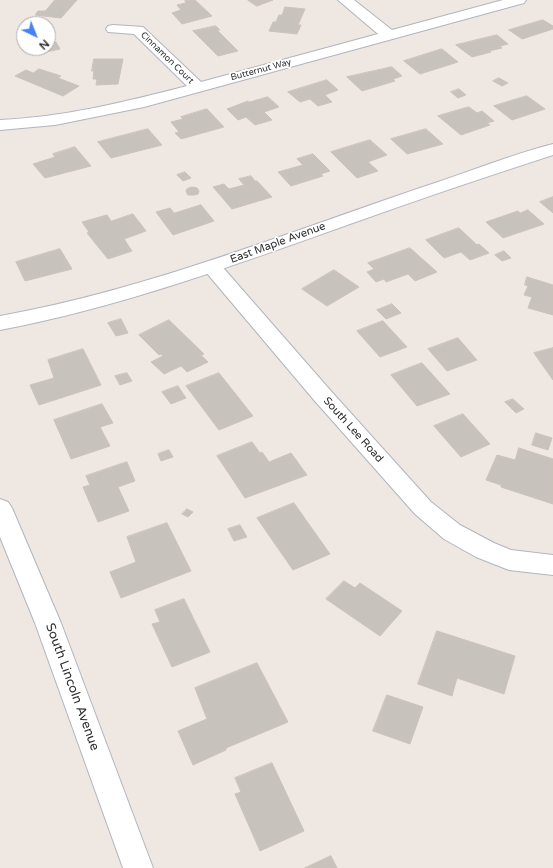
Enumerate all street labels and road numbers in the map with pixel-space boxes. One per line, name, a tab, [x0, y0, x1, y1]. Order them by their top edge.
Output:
street label: Cinnamon Court	[138, 30, 196, 86]
street label: Butternut Way	[230, 57, 292, 83]
street label: East Maple Avenue	[229, 220, 327, 266]
street label: South Lee Road	[320, 395, 386, 465]
street label: South Lincoln Avenue	[42, 621, 102, 753]

